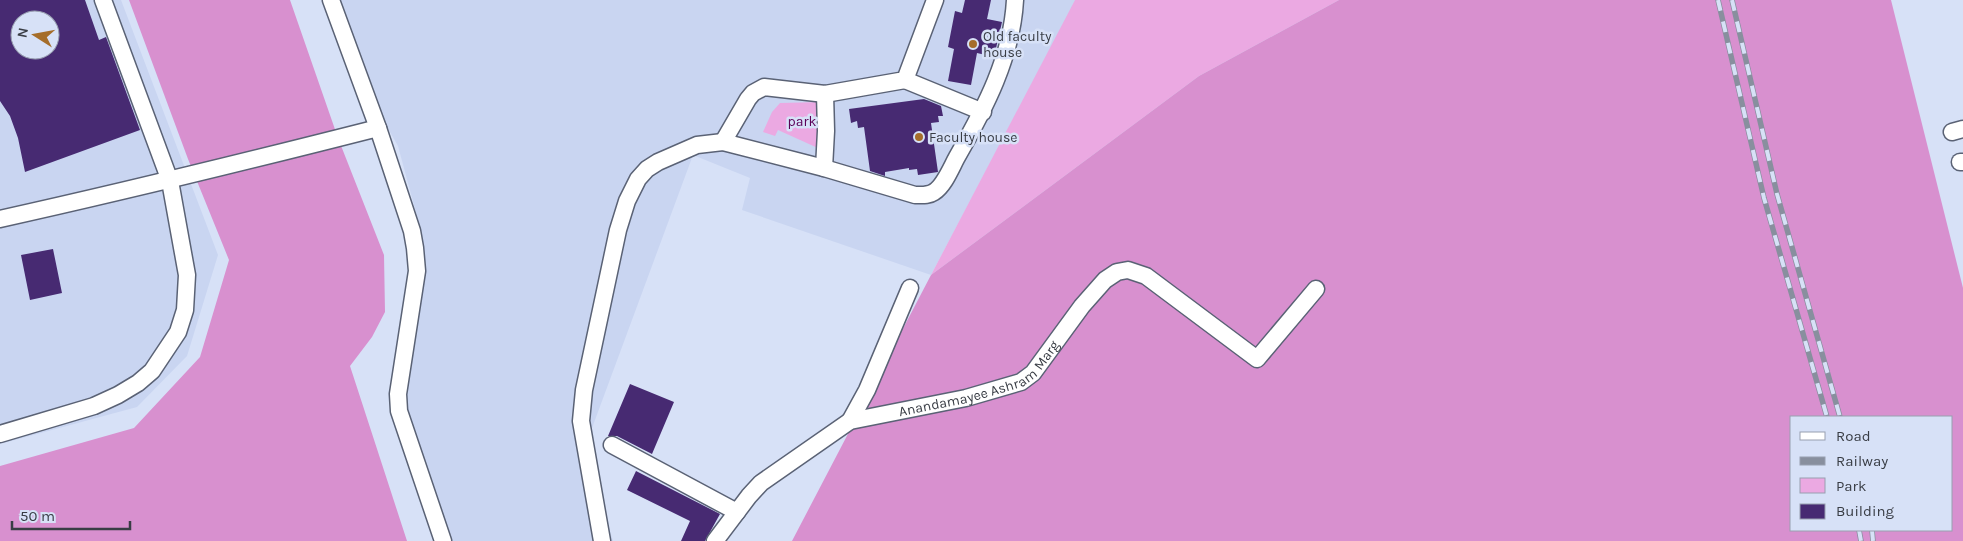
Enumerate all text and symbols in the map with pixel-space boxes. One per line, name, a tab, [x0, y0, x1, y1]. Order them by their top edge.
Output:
north arrow	[10, 10, 60, 60]
text: N	[13, 26, 32, 39]
place label: Old faculty house	[983, 28, 1052, 61]
marker: Old faculty house	[967, 38, 979, 50]
park label: park	[788, 113, 817, 130]
place label: Faculty house	[929, 129, 1018, 146]
marker: Faculty house	[913, 131, 925, 143]
street label: Anandamayee Ashram Marg	[897, 337, 1063, 420]
legend	[1790, 416, 1953, 531]
text: Road	[1836, 427, 1871, 445]
text: Railway	[1836, 452, 1888, 470]
text: Park	[1836, 477, 1866, 495]
scale bar	[12, 498, 130, 530]
text: Building	[1836, 502, 1894, 520]
text: 50 m	[20, 507, 55, 525]

